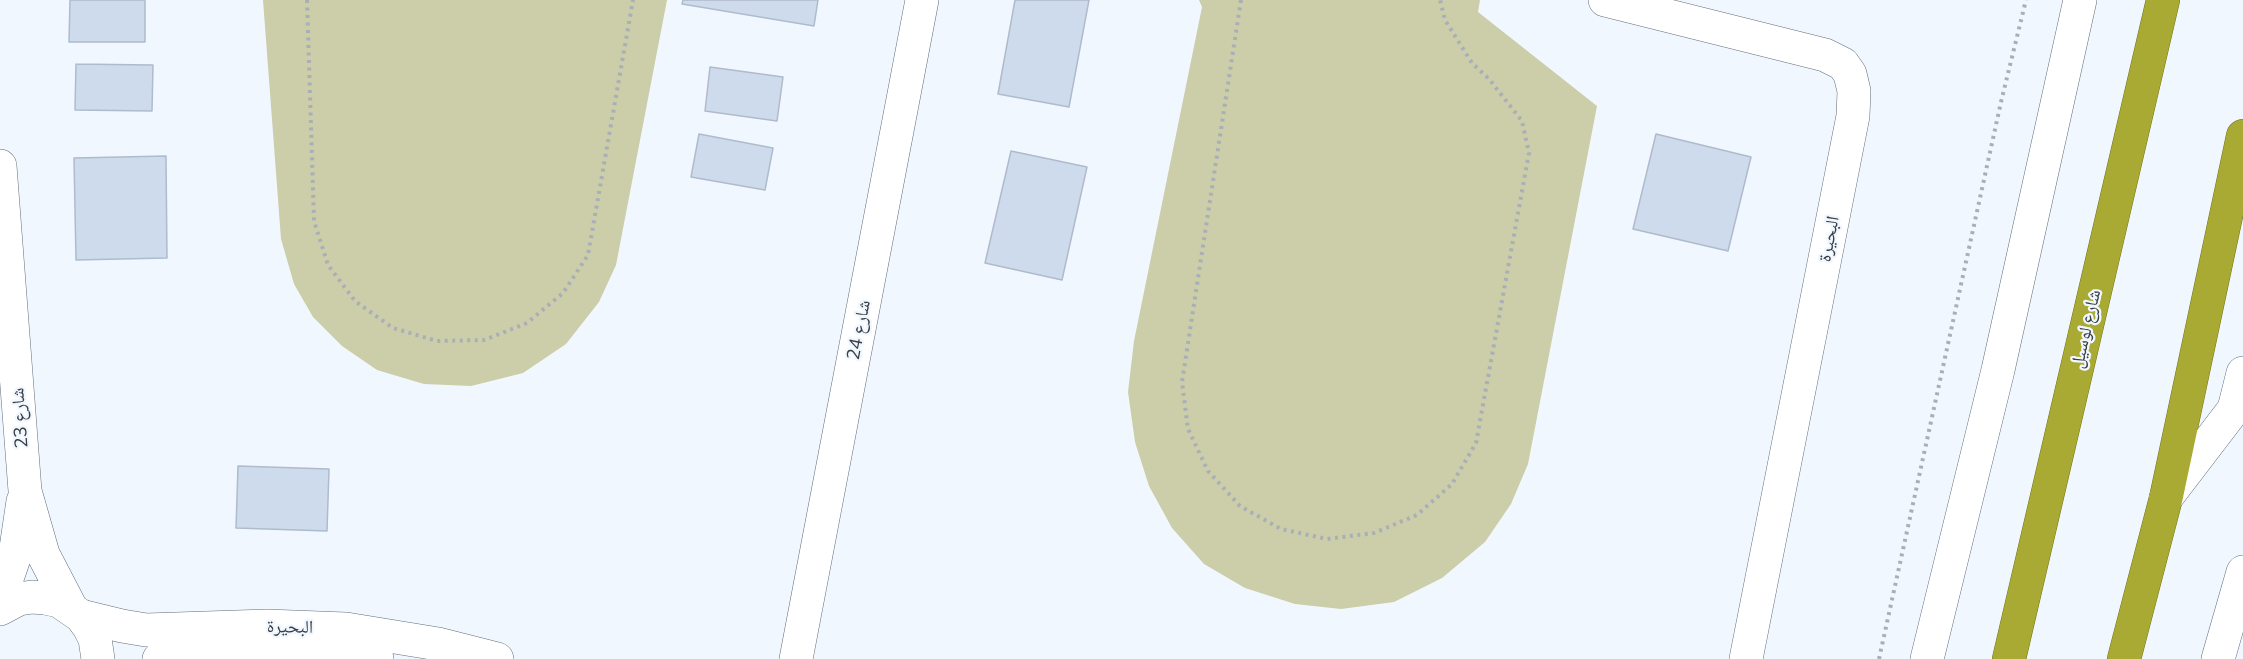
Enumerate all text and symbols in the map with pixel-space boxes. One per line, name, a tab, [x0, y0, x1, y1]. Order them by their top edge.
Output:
street label: البحيرة	[1814, 214, 1844, 264]
street label: شارع لوسيل	[2066, 288, 2106, 370]
street label: شارع 24	[843, 298, 875, 362]
street label: شارع 23	[7, 387, 33, 449]
street label: البحيرة	[267, 616, 313, 638]

